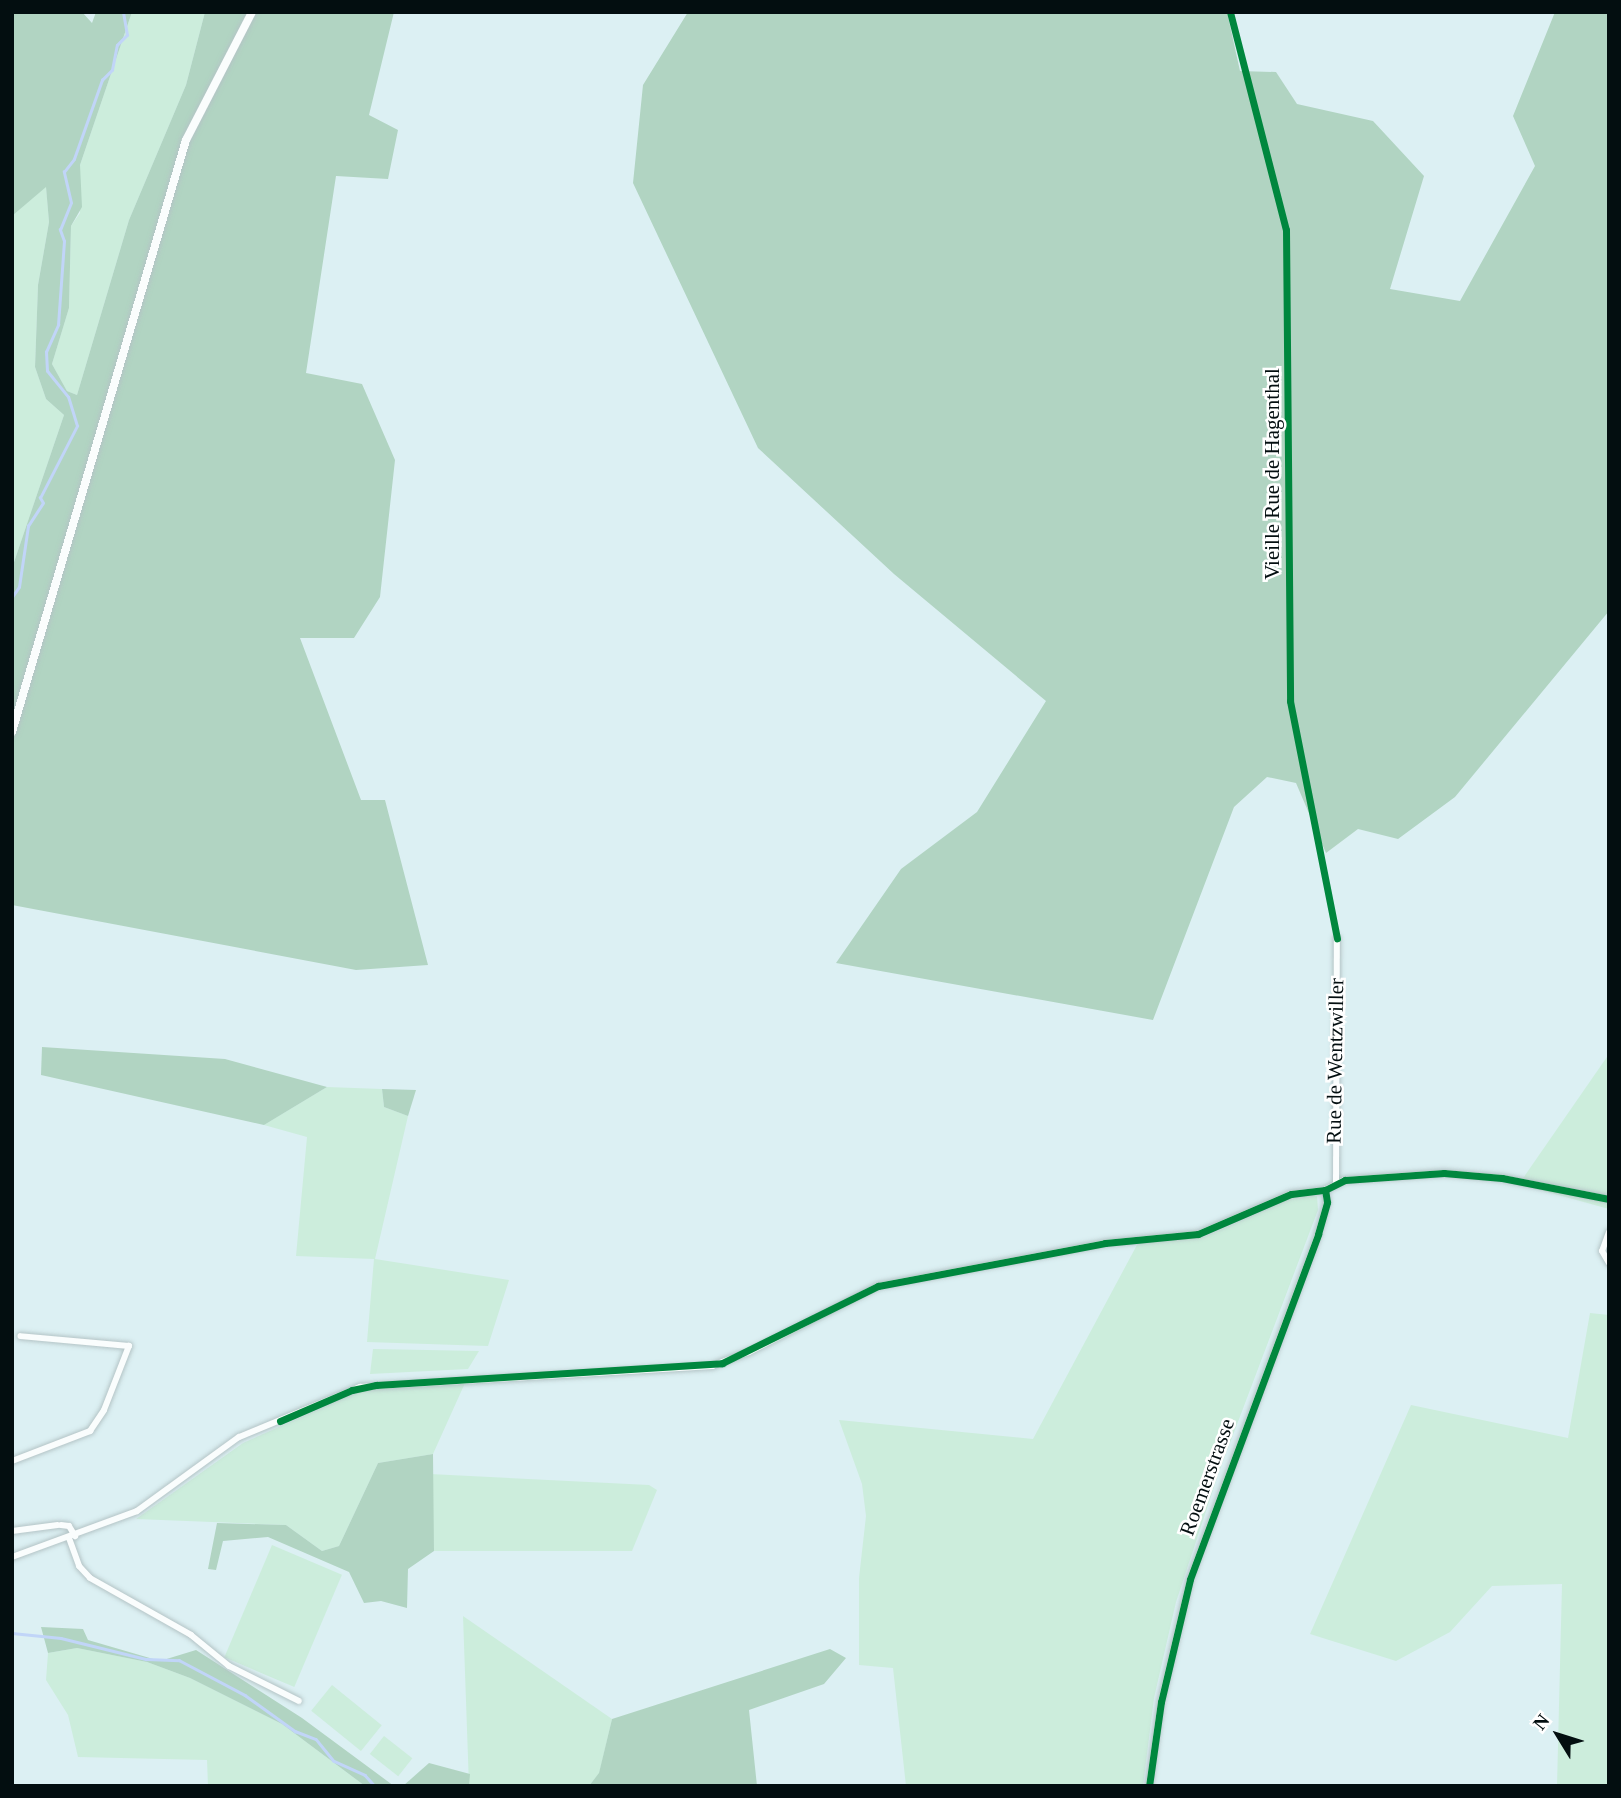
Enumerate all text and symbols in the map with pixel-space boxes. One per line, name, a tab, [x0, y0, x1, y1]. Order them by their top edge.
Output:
street label: Vieille Rue de Hagenthal	[1259, 368, 1285, 580]
street label: Rue de Wentzwiller	[1321, 978, 1349, 1144]
street label: Roemerstrasse	[1174, 1415, 1240, 1539]
north arrow	[1523, 1700, 1593, 1770]
text: N	[1529, 1710, 1554, 1734]

